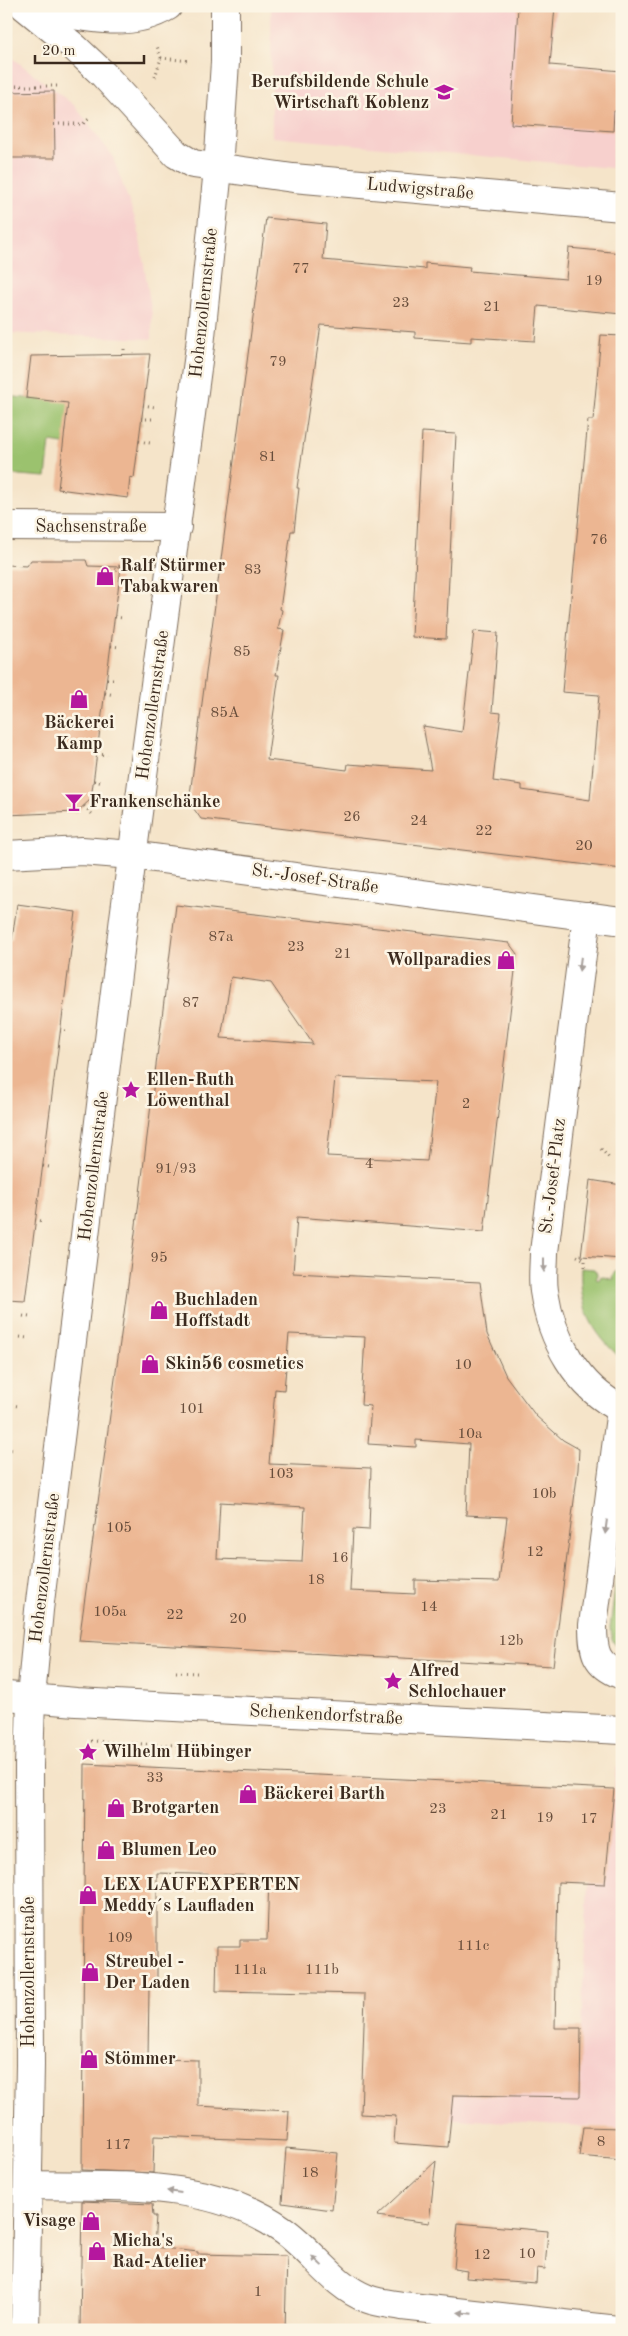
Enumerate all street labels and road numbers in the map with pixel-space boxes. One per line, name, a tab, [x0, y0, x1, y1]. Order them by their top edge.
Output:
street label: Ludwigstraße	[366, 175, 474, 203]
street label: Hohenzollernstraße	[187, 227, 221, 379]
street label: Sachsenstraße	[35, 518, 147, 536]
street label: Hohenzollernstraße	[134, 629, 172, 781]
street label: St.-Josef-Straße	[250, 861, 380, 897]
street label: Hohenzollernstraße	[76, 1090, 112, 1242]
street label: St.-Josef-Platz	[537, 1117, 569, 1235]
street label: Hohenzollernstraße	[27, 1492, 63, 1644]
street label: Schenkendorfstraße	[249, 1702, 403, 1728]
street label: Hohenzollernstraße	[20, 1897, 38, 2047]

